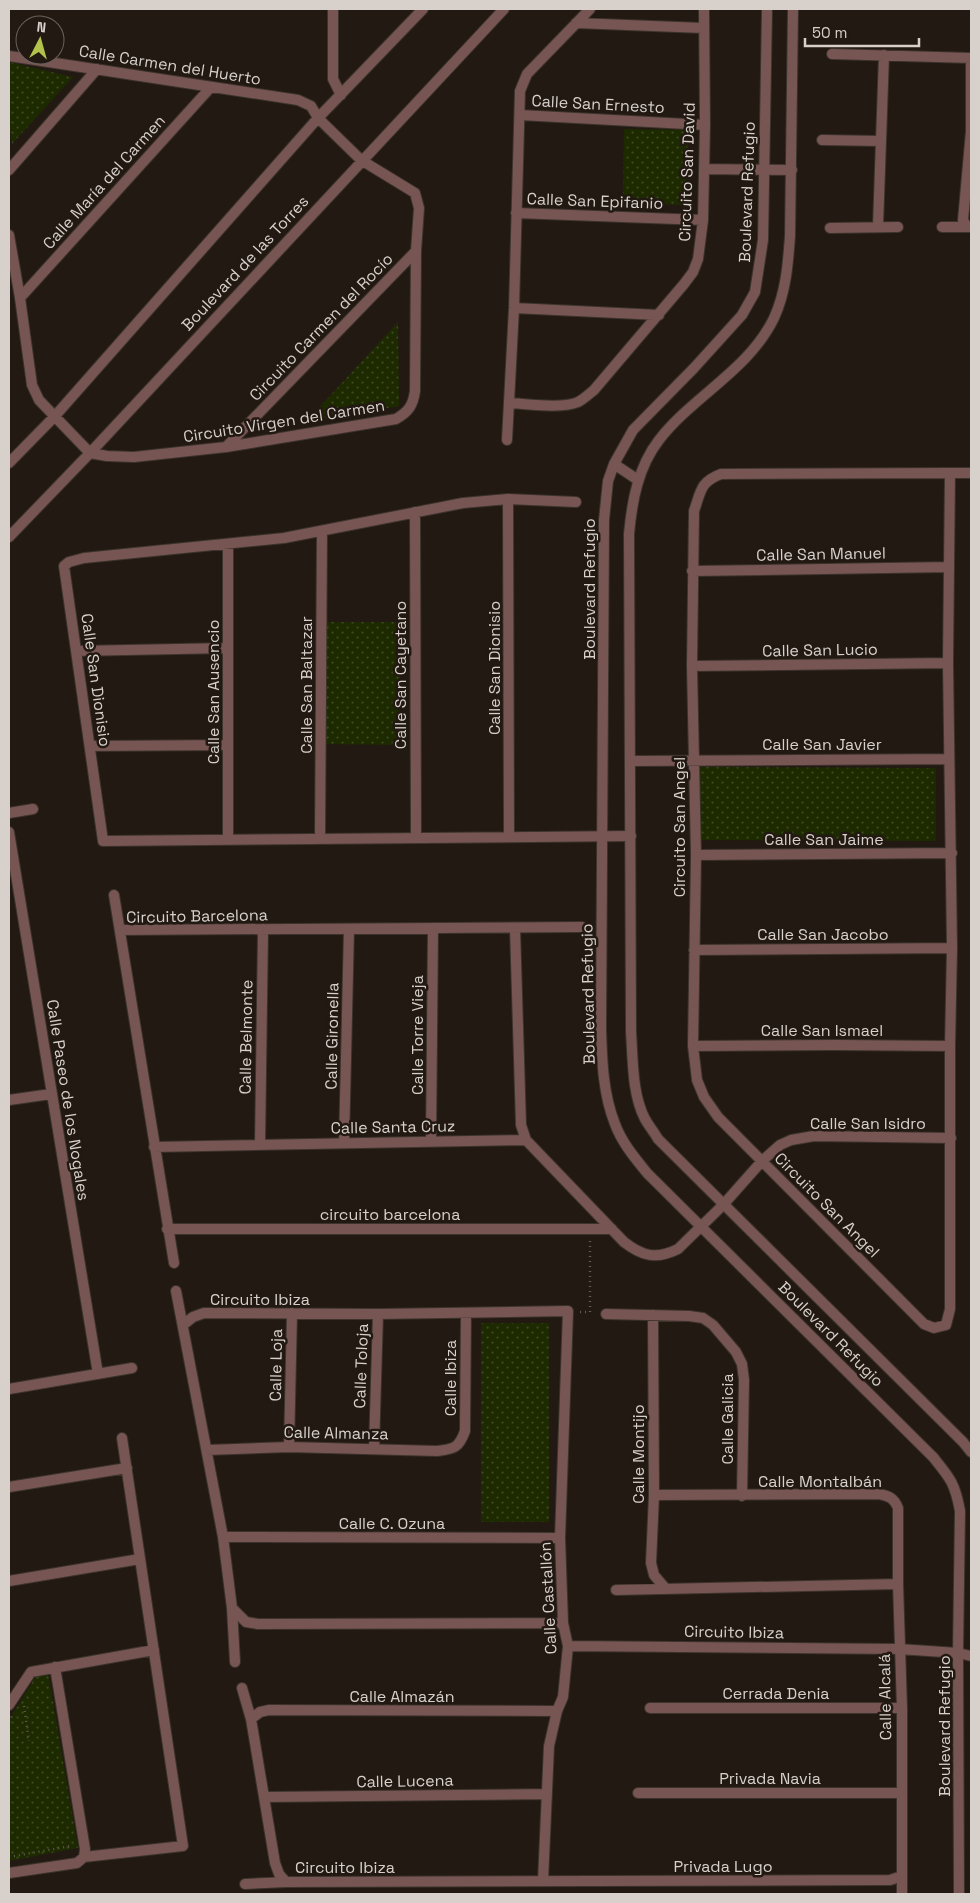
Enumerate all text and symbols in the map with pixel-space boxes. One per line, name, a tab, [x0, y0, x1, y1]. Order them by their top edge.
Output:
north arrow	[15, 15, 65, 65]
scale bar	[805, 15, 919, 47]
text: N	[36, 18, 47, 37]
text: 50 m	[812, 23, 847, 42]
street label: Calle Carmen del Huerto	[77, 40, 263, 90]
street label: Calle San Ernesto	[531, 90, 665, 118]
street label: Circuito San David	[674, 102, 700, 242]
street label: Calle María del Carmen	[38, 110, 170, 254]
street label: Boulevard Refugio	[734, 121, 760, 263]
street label: Calle San Epifanio	[526, 188, 664, 214]
street label: Boulevard de las Torres	[177, 191, 313, 335]
street label: Circuito Carmen del Rocío	[245, 248, 397, 406]
street label: Circuito Virgen del Carmen	[182, 395, 386, 447]
street label: Boulevard Refugio	[579, 518, 600, 660]
street label: Calle San Manuel	[756, 542, 886, 566]
street label: Calle San Cayetano	[390, 601, 411, 749]
street label: Calle San Dionisio	[484, 601, 505, 735]
street label: Calle San Dionisio	[76, 612, 116, 748]
street label: Calle San Baltazar	[296, 616, 317, 754]
street label: Calle San Ausencio	[203, 620, 224, 764]
street label: Calle San Lucio	[762, 638, 878, 662]
street label: Calle San Javier	[762, 734, 882, 755]
street label: Circuito San Angel	[669, 757, 690, 897]
street label: Calle San Jaime	[764, 829, 884, 850]
street label: Circuito Barcelona	[126, 904, 268, 928]
street label: Boulevard Refugio	[576, 923, 600, 1065]
street label: Calle San Jacobo	[757, 924, 889, 945]
street label: Calle Torre Vieja	[407, 975, 428, 1095]
street label: Calle Belmonte	[235, 980, 257, 1094]
street label: Calle Gironella	[321, 982, 343, 1090]
street label: Calle Paseo de los Nogales	[42, 998, 94, 1202]
street label: Calle San Ismael	[761, 1020, 883, 1041]
street label: Calle San Isidro	[810, 1113, 926, 1134]
street label: Calle Santa Cruz	[331, 1115, 455, 1139]
street label: Circuito San Angel	[770, 1148, 884, 1262]
street label: circuito barcelona	[320, 1204, 460, 1225]
street label: Boulevard Refugio	[774, 1277, 888, 1391]
street label: Circuito Ibiza	[210, 1289, 310, 1310]
street label: Calle Toloja	[349, 1323, 373, 1409]
street label: Calle Loja	[265, 1329, 287, 1401]
street label: Calle Ibiza	[440, 1340, 461, 1416]
street label: Calle Galicia	[717, 1373, 738, 1465]
street label: Calle Montijo	[628, 1404, 649, 1504]
street label: Calle Almanza	[283, 1422, 389, 1444]
street label: Calle Montalbán	[758, 1471, 882, 1492]
street label: Calle C. Ozuna	[339, 1513, 445, 1534]
street label: Calle Castallón	[535, 1541, 561, 1655]
street label: Circuito Ibiza	[684, 1621, 784, 1643]
street label: Calle Alcalá	[874, 1654, 896, 1740]
street label: Boulevard Refugio	[934, 1655, 955, 1797]
street label: Cerrada Denia	[722, 1683, 830, 1704]
street label: Calle Almazán	[350, 1686, 454, 1707]
street label: Privada Navia	[719, 1768, 821, 1789]
street label: Calle Lucena	[356, 1770, 454, 1792]
street label: Privada Lugo	[673, 1856, 773, 1877]
street label: Circuito Ibiza	[295, 1857, 395, 1878]

